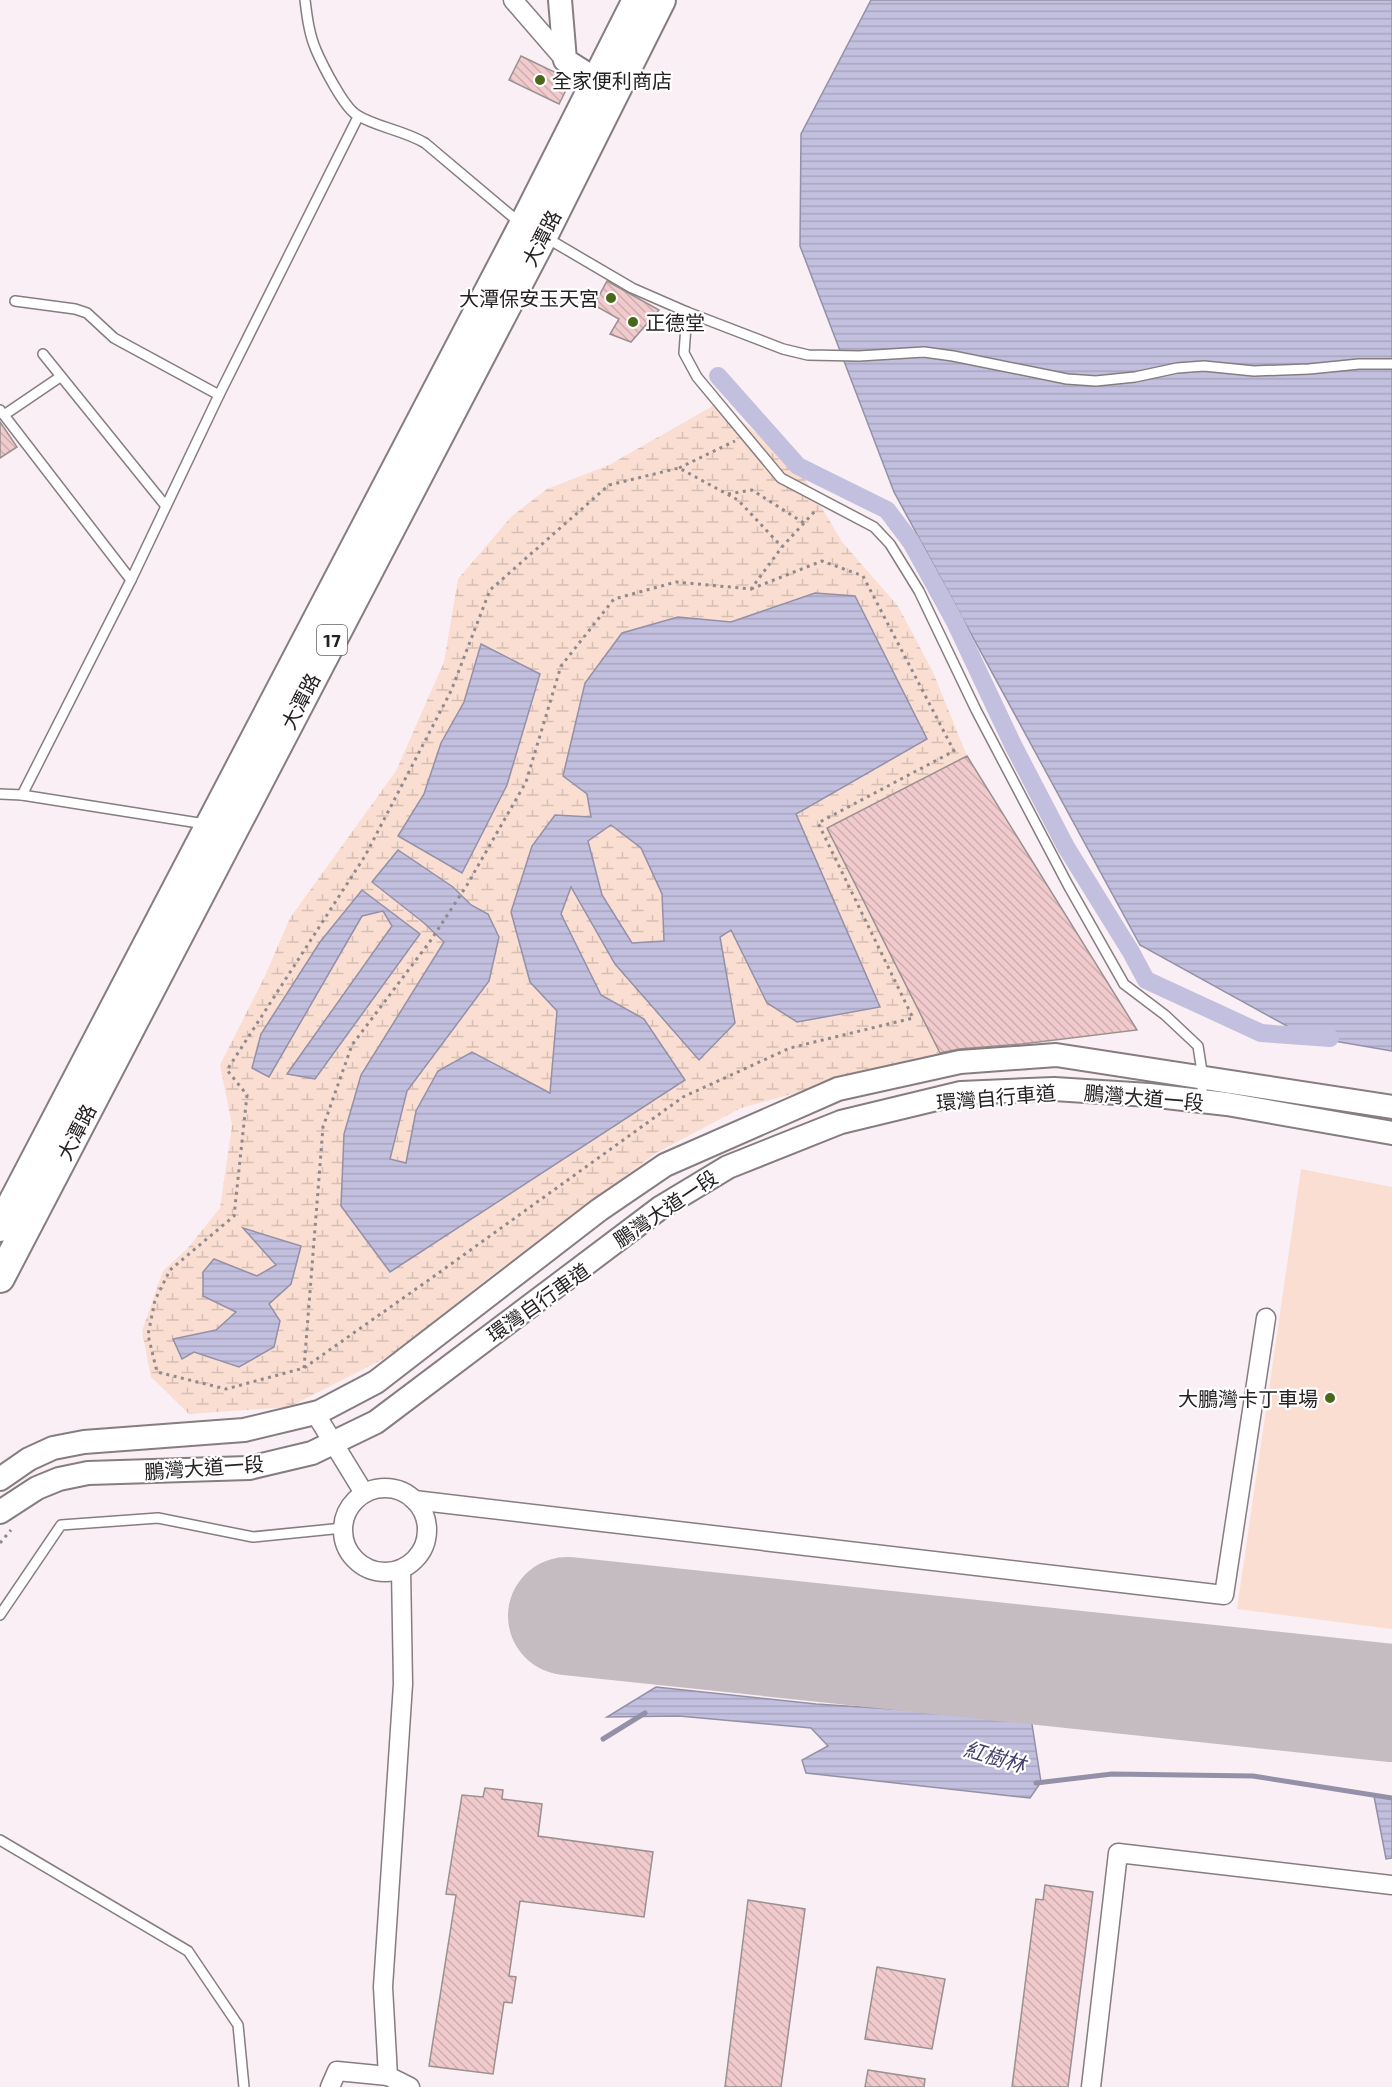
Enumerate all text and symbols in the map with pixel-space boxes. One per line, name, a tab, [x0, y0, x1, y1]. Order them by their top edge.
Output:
place label: 全家便利商店	[552, 68, 672, 92]
marker: 全家便利商店	[533, 73, 547, 87]
street label: 大潭路	[517, 206, 565, 270]
place label: 大潭保安玉天宮	[459, 286, 599, 310]
marker: 大潭保安玉天宮	[604, 291, 618, 305]
place label: 正德堂	[645, 310, 705, 334]
marker: 正德堂	[626, 315, 640, 329]
road number: 17	[317, 625, 347, 655]
street label: 大潭路	[276, 669, 324, 733]
street label: 環灣自行車道	[935, 1080, 1057, 1114]
street label: 鵬灣大道一段	[1083, 1080, 1205, 1114]
street label: 大潭路	[52, 1100, 100, 1164]
street label: 鵬灣大道一段	[609, 1164, 721, 1252]
street label: 環灣自行車道	[482, 1258, 594, 1346]
place label: 大鵬灣卡丁車場	[1178, 1386, 1318, 1410]
marker: 大鵬灣卡丁車場	[1323, 1391, 1337, 1405]
street label: 鵬灣大道一段	[143, 1451, 265, 1483]
water label: 紅樹林	[961, 1735, 1032, 1778]

